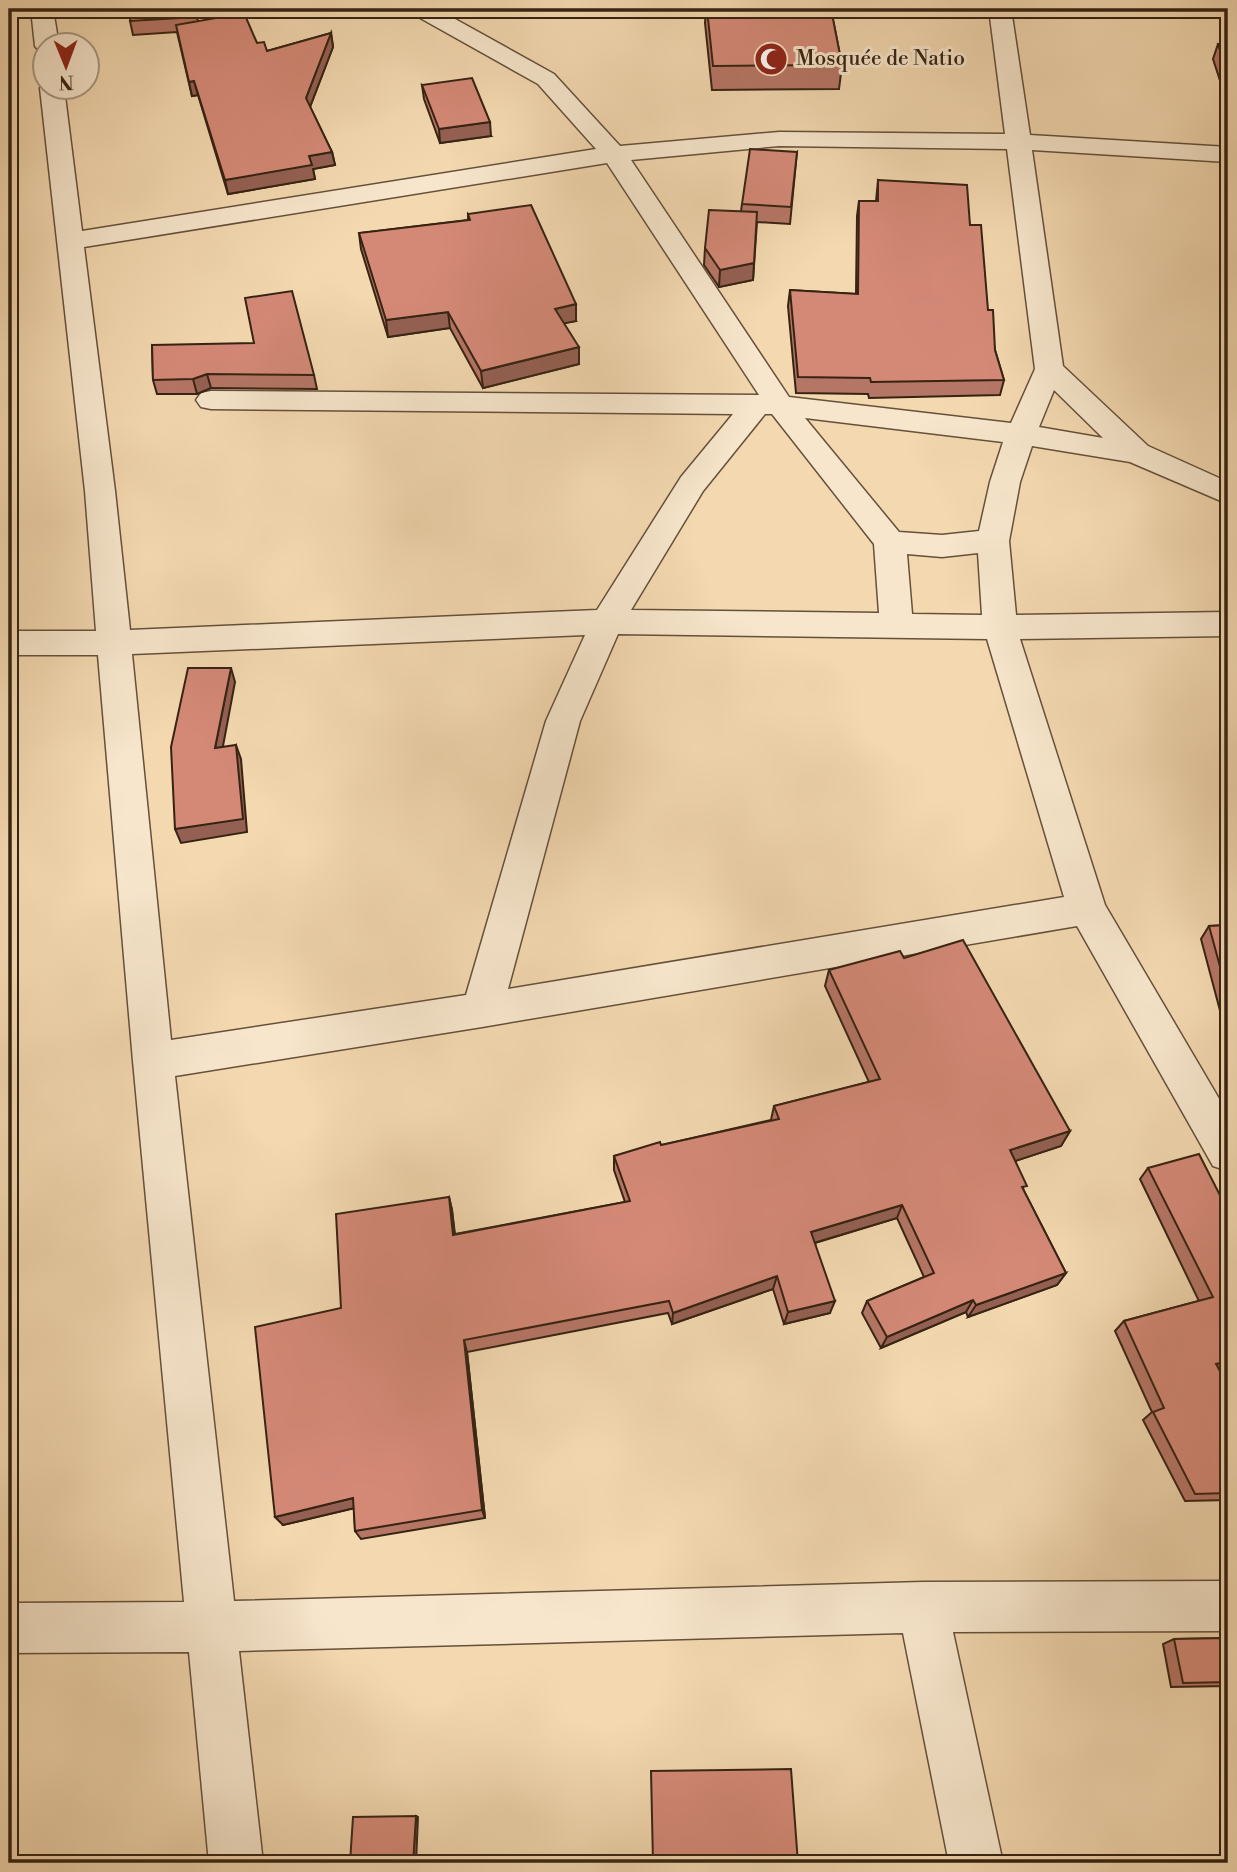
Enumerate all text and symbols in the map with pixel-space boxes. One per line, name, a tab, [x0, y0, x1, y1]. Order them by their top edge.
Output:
north arrow	[32, 32, 102, 102]
mosque icon: Mosquée de Natio	[752, 40, 790, 78]
place label: Mosquée de Natio	[796, 46, 965, 72]
text: N	[59, 70, 74, 94]

